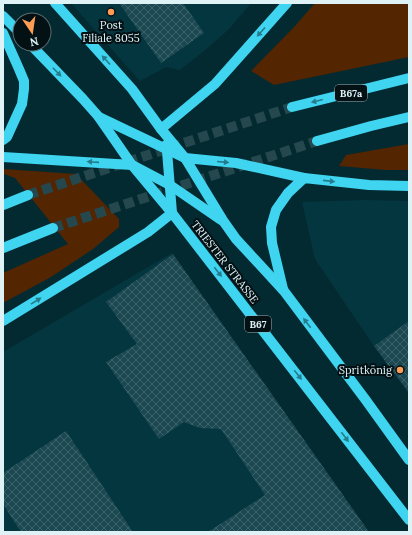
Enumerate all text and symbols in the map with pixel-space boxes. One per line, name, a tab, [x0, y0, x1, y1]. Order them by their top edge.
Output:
marker: Post Filiale 8055	[106, 7, 116, 17]
north arrow	[12, 12, 52, 52]
place label: Post Filiale 8055	[82, 18, 140, 45]
one-way arrow	[257, 27, 266, 37]
text: N	[28, 34, 40, 50]
one-way arrow	[102, 55, 111, 64]
one-way arrow	[52, 67, 62, 77]
road number: B67a	[335, 85, 367, 101]
one-way arrow	[311, 99, 323, 105]
one-way arrow	[217, 158, 229, 165]
one-way arrow	[87, 159, 99, 166]
one-way arrow	[322, 177, 335, 184]
street label: TRIESTER STRASSE	[188, 218, 262, 306]
one-way arrow	[214, 267, 222, 278]
one-way arrow	[31, 297, 41, 305]
road number: B67	[245, 316, 271, 332]
one-way arrow	[303, 317, 312, 328]
place label: Spritkönig	[339, 363, 393, 377]
marker: Spritkönig	[395, 365, 405, 375]
one-way arrow	[293, 370, 302, 381]
one-way arrow	[341, 432, 350, 443]

